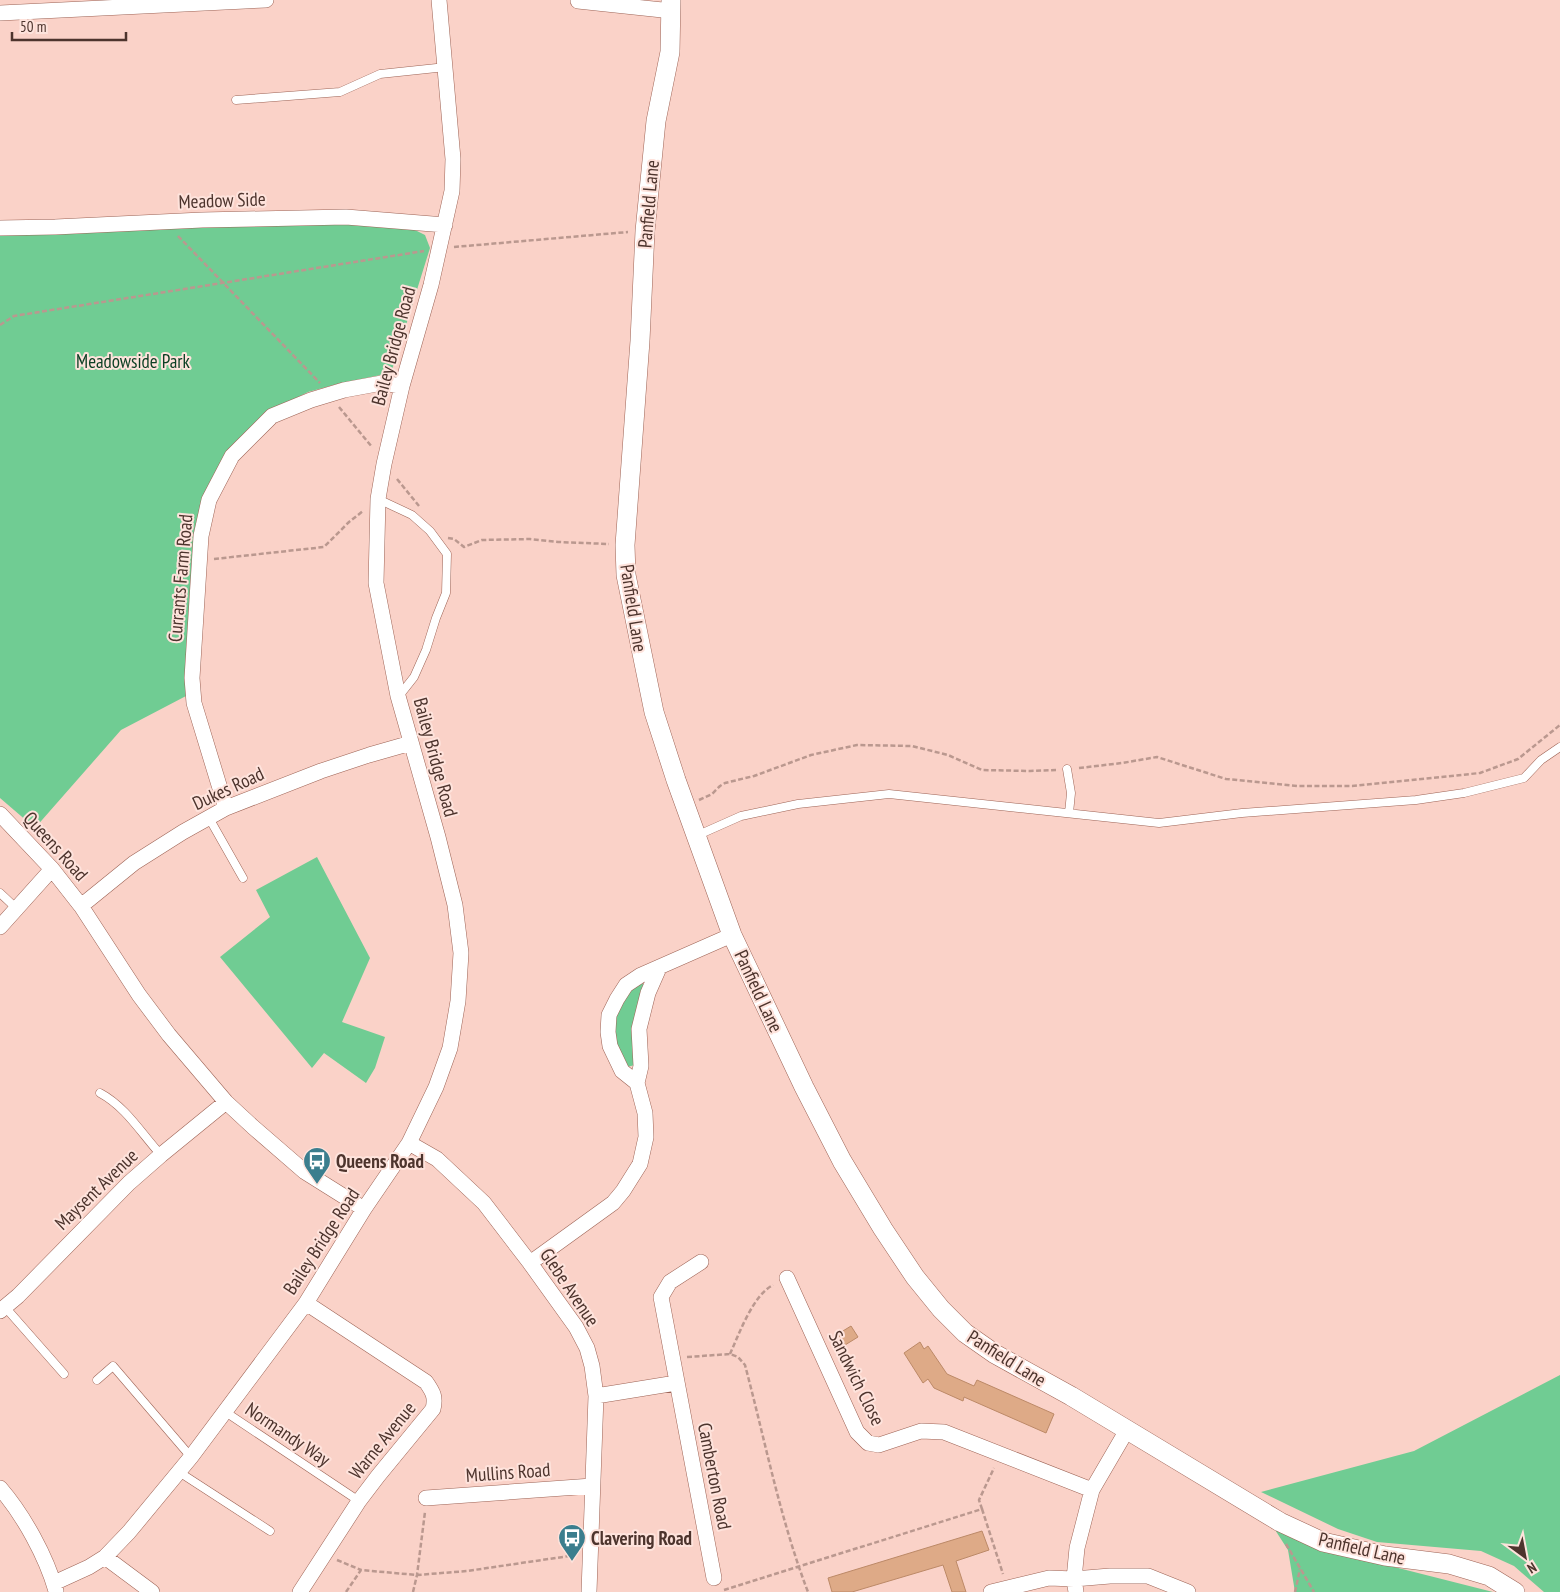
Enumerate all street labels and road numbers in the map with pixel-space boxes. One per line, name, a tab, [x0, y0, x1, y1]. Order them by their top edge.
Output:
street label: Panfield Lane	[632, 159, 664, 249]
street label: Meadow Side	[178, 186, 266, 214]
street label: Bailey Bridge Road	[366, 284, 420, 408]
street label: Currants Farm Road	[162, 513, 198, 643]
street label: Panfield Lane	[615, 563, 653, 654]
street label: Bailey Bridge Road	[409, 695, 463, 819]
street label: Dukes Road	[188, 761, 268, 815]
street label: Queens Road	[18, 806, 94, 886]
street label: Panfield Lane	[729, 946, 789, 1036]
street label: Maysent Avenue	[49, 1143, 143, 1235]
street label: Bailey Bridge Road	[278, 1183, 364, 1299]
street label: Glebe Avenue	[535, 1243, 605, 1331]
street label: Panfield Lane	[963, 1324, 1051, 1392]
street label: Sandwich Close	[824, 1327, 890, 1429]
street label: Warne Avenue	[344, 1396, 421, 1484]
street label: Normandy Way	[241, 1397, 336, 1472]
street label: Camberton Road	[693, 1421, 737, 1531]
street label: Mullins Road	[465, 1457, 551, 1487]
street label: Panfield Lane	[1316, 1526, 1408, 1570]

